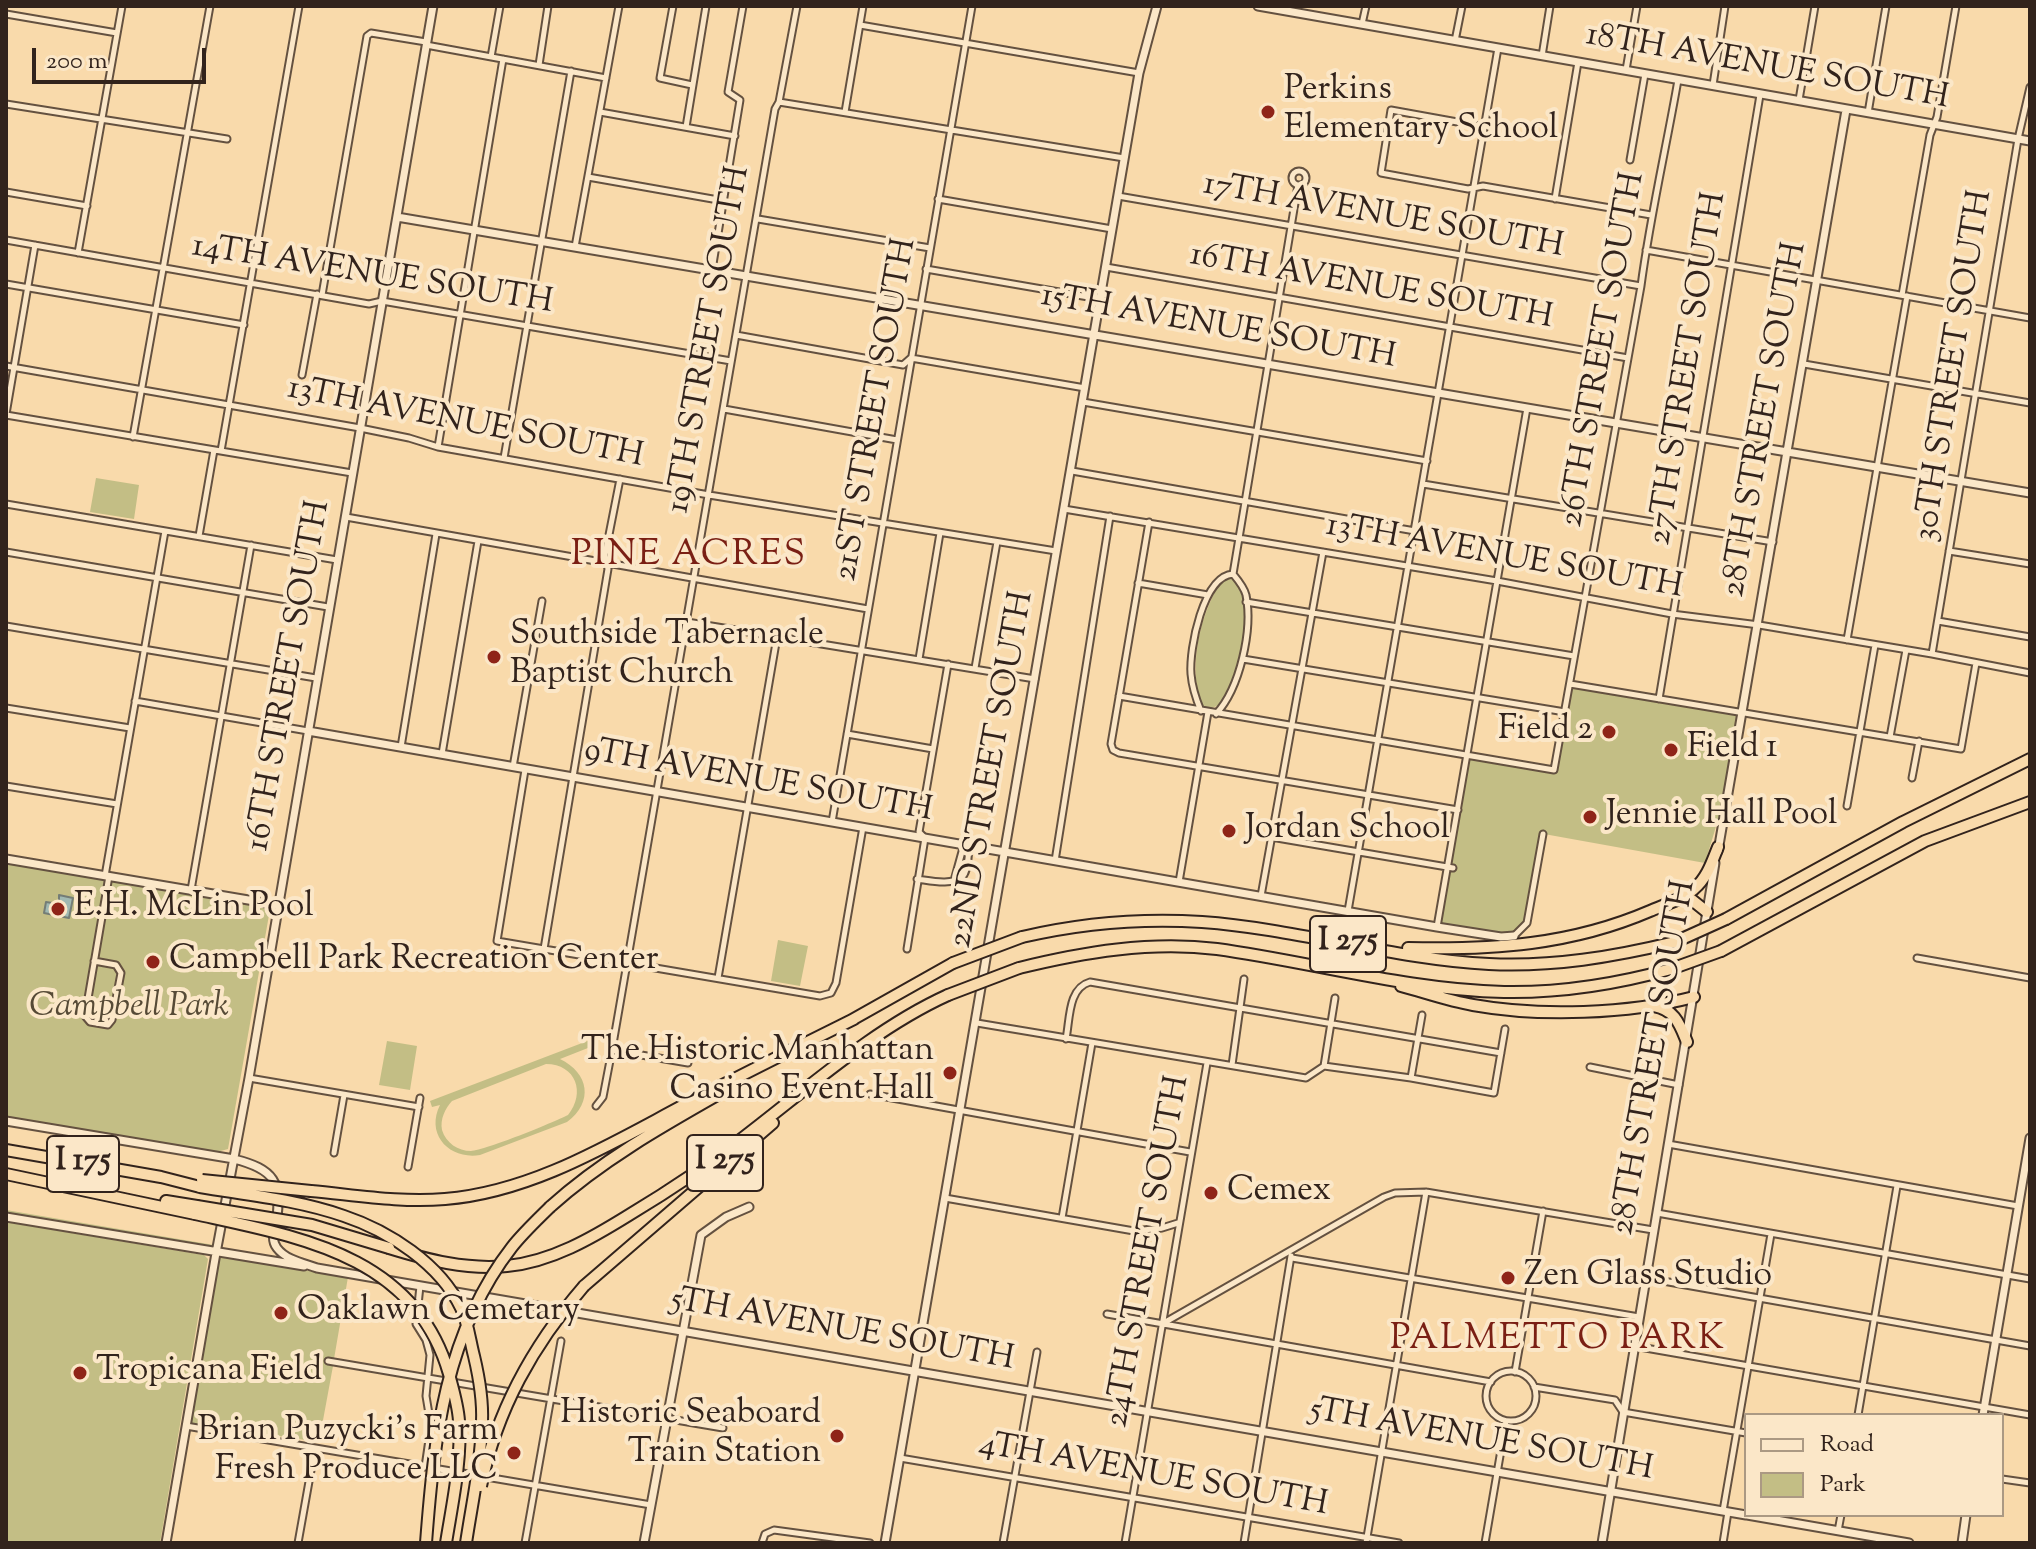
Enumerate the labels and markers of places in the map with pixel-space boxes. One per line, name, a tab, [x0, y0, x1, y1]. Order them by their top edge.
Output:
place label: Perkins Elementary School	[1284, 72, 1558, 152]
marker: Perkins Elementary School	[1259, 103, 1277, 121]
place label: Southside Tabernacle Baptist Church	[510, 617, 824, 696]
marker: Southside Tabernacle Baptist Church	[485, 648, 503, 666]
place label: Field 2	[1498, 712, 1593, 752]
marker: Field 2	[1600, 723, 1618, 741]
place label: Field 1	[1687, 730, 1778, 770]
marker: Field 1	[1662, 741, 1680, 759]
place label: Jennie Hall Pool	[1606, 797, 1837, 837]
marker: Jennie Hall Pool	[1581, 808, 1599, 826]
place label: Jordan School	[1245, 811, 1450, 851]
marker: Jordan School	[1220, 822, 1238, 840]
place label: E.H. McLin Pool	[74, 889, 314, 929]
marker: E.H. McLin Pool	[49, 900, 67, 918]
place label: Campbell Park Recreation Center	[169, 942, 659, 982]
marker: Campbell Park Recreation Center	[144, 953, 162, 971]
place label: The Historic Manhattan Casino Event Hall	[581, 1033, 934, 1112]
marker: The Historic Manhattan Casino Event Hall	[941, 1064, 959, 1082]
place label: Cemex	[1227, 1173, 1331, 1213]
marker: Cemex	[1202, 1184, 1220, 1202]
place label: Zen Glass Studio	[1524, 1258, 1772, 1298]
marker: Zen Glass Studio	[1499, 1269, 1517, 1287]
place label: Oaklawn Cemetary	[297, 1293, 580, 1333]
marker: Oaklawn Cemetary	[272, 1304, 290, 1322]
place label: Tropicana Field	[96, 1353, 322, 1393]
marker: Tropicana Field	[71, 1364, 89, 1382]
place label: Historic Seaboard Train Station	[560, 1396, 821, 1476]
place label: Brian Puzycki's Farm Fresh Produce LLC	[198, 1413, 498, 1492]
marker: Historic Seaboard Train Station	[828, 1427, 846, 1445]
marker: Brian Puzycki's Farm Fresh Produce LLC	[505, 1444, 523, 1462]

